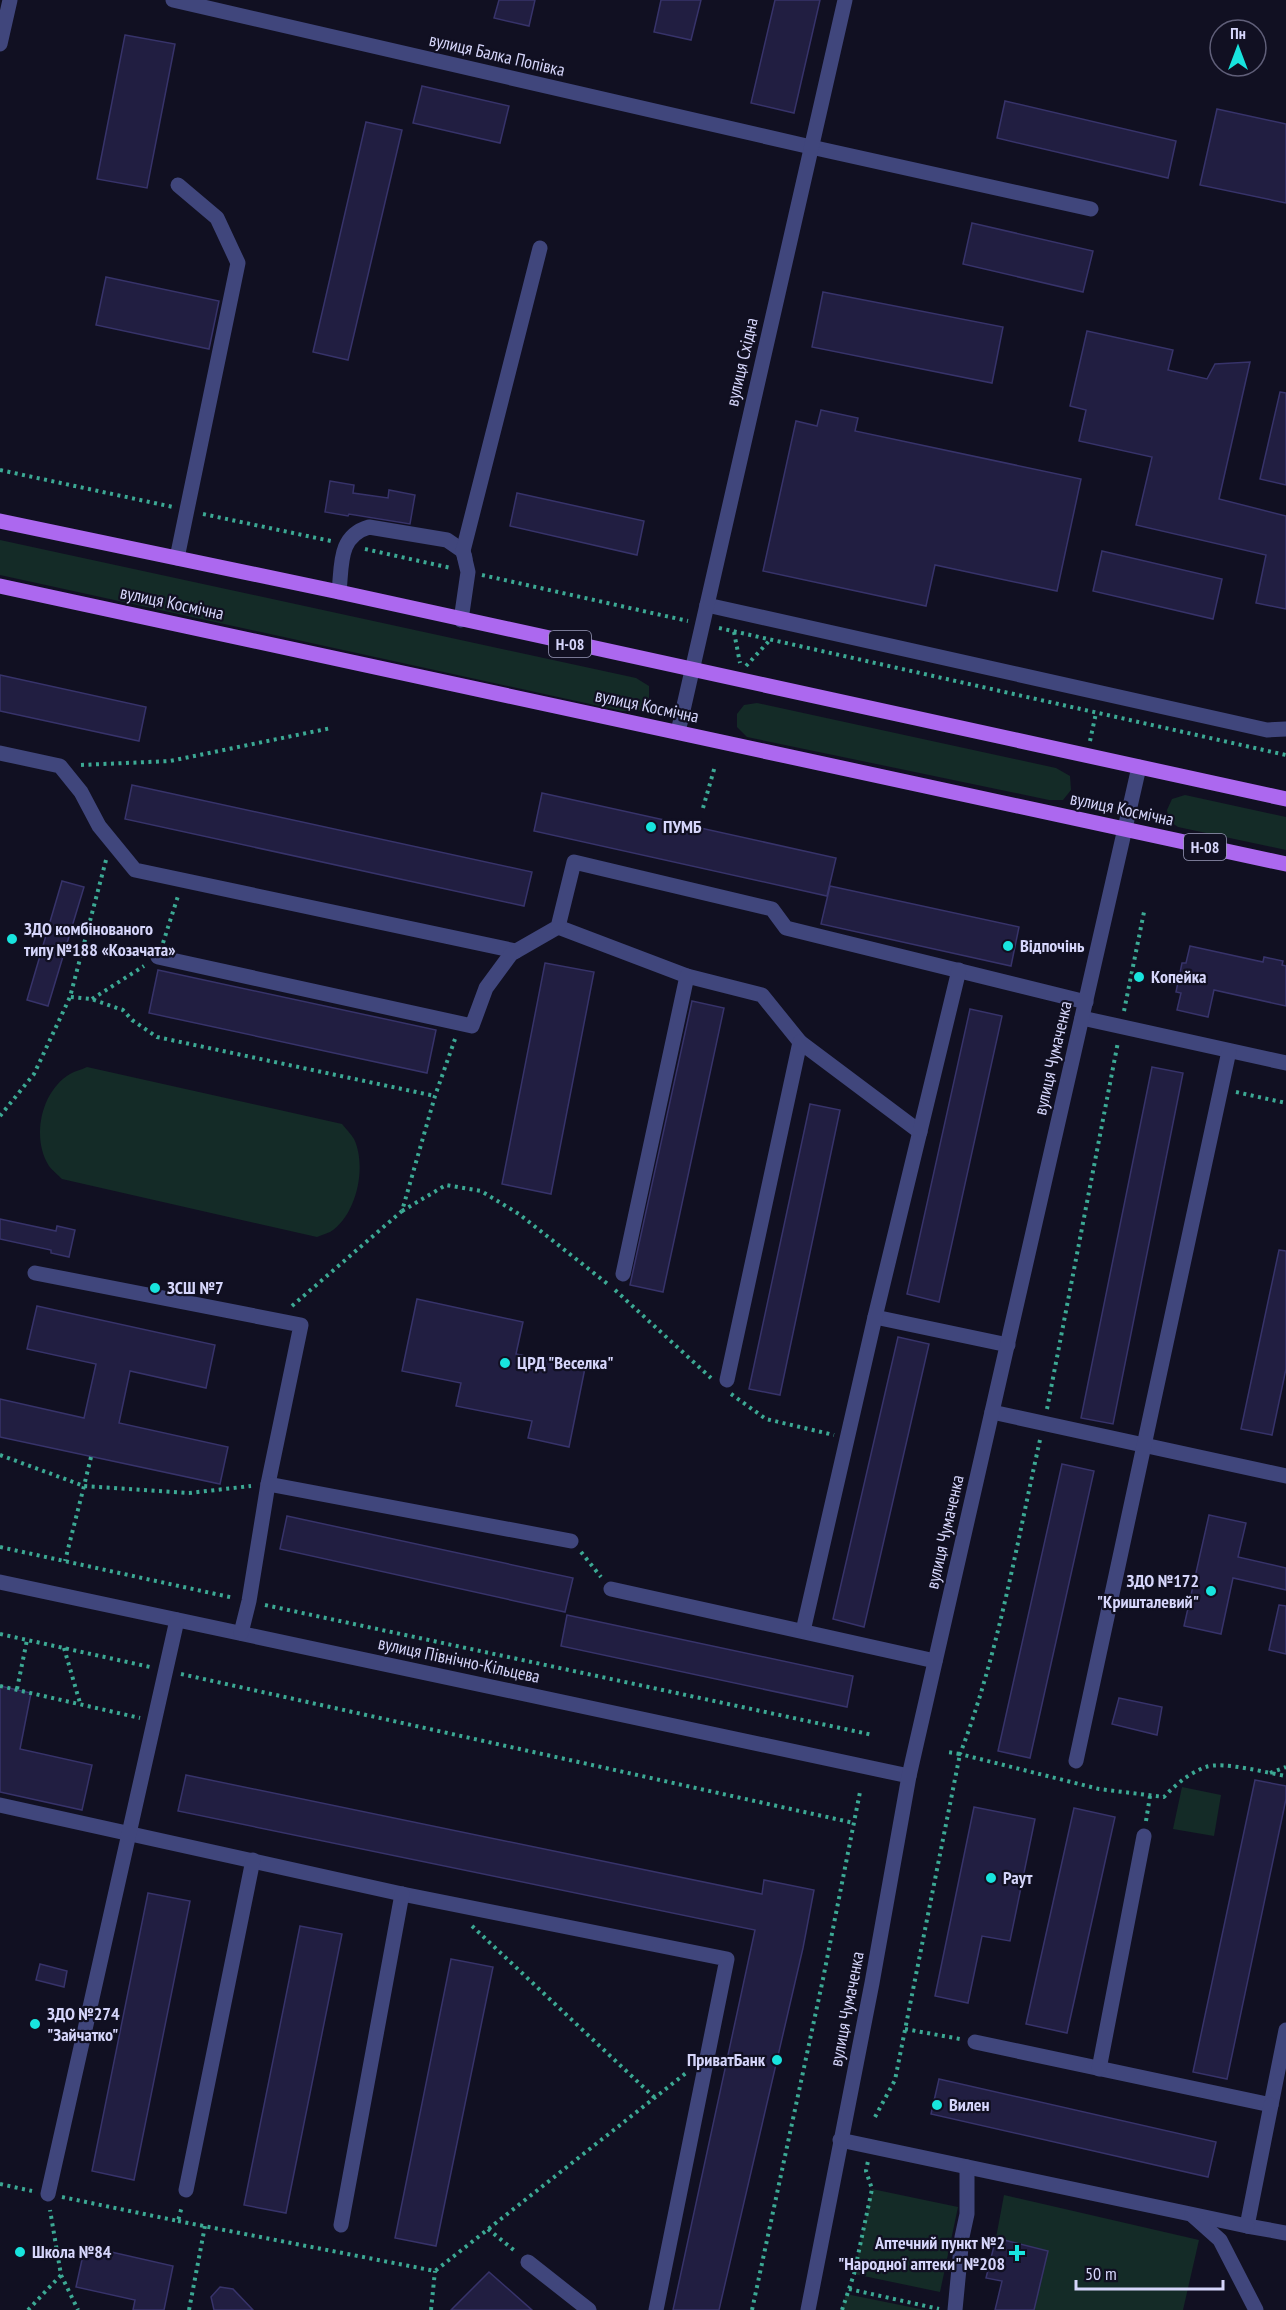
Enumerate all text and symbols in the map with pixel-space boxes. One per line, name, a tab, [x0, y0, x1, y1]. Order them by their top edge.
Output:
north arrow	[1208, 18, 1268, 78]
text: Пн	[1230, 23, 1246, 43]
street label: вулиця Балка Попівка	[427, 28, 567, 81]
street label: вулиця Східна	[720, 315, 763, 408]
street label: вулиця Космічна	[118, 580, 226, 625]
road number: Н-08	[549, 631, 591, 657]
street label: вулиця Космічна	[593, 683, 701, 728]
street label: вулиця Космічна	[1068, 786, 1176, 831]
place label: ПУМБ	[663, 815, 702, 838]
marker: ПУМБ	[644, 820, 658, 834]
road number: Н-08	[1184, 834, 1226, 860]
place label: ЗДО комбінованого типу №188 «Козачата»	[24, 917, 175, 961]
marker: ЗДО комбінованого типу №188 «Козачата»	[5, 932, 19, 946]
place label: Відпочінь	[1020, 934, 1085, 957]
marker: Відпочінь	[1001, 939, 1015, 953]
place label: Копейка	[1151, 965, 1206, 988]
marker: Копейка	[1132, 970, 1146, 984]
street label: вулиця Чумаченка	[1028, 999, 1077, 1117]
place label: ЗСШ №7	[167, 1276, 223, 1299]
marker: ЗСШ №7	[148, 1281, 162, 1295]
place label: ЦРД "Веселка"	[517, 1351, 613, 1374]
marker: ЦРД "Веселка"	[498, 1356, 512, 1370]
street label: вулиця Чумаченка	[920, 1473, 969, 1591]
place label: ЗДО №172 "Кришталевий"	[1097, 1569, 1199, 1613]
marker: ЗДО №172 "Кришталевий"	[1204, 1584, 1218, 1598]
street label: вулиця Північно-Кільцева	[376, 1631, 542, 1688]
place label: Раут	[1003, 1866, 1033, 1889]
marker: Раут	[984, 1871, 998, 1885]
street label: вулиця Чумаченка	[824, 1950, 869, 2068]
place label: ЗДО №274 "Зайчатко"	[47, 2002, 120, 2046]
marker: ЗДО №274 "Зайчатко"	[28, 2017, 42, 2031]
place label: ПриватБанк	[687, 2048, 766, 2071]
marker: ПриватБанк	[770, 2053, 784, 2067]
place label: Вилен	[949, 2093, 989, 2116]
marker: Вилен	[930, 2098, 944, 2112]
place label: Аптечний пункт №2 "Народної аптеки" №208	[838, 2231, 1005, 2275]
place label: Школа №84	[32, 2240, 112, 2263]
marker: Школа №84	[13, 2245, 27, 2259]
marker: Аптечний пункт №2 "Народної аптеки" №208	[1010, 2246, 1024, 2260]
scale bar	[1076, 2253, 1223, 2291]
text: 50 m	[1085, 2262, 1117, 2285]

